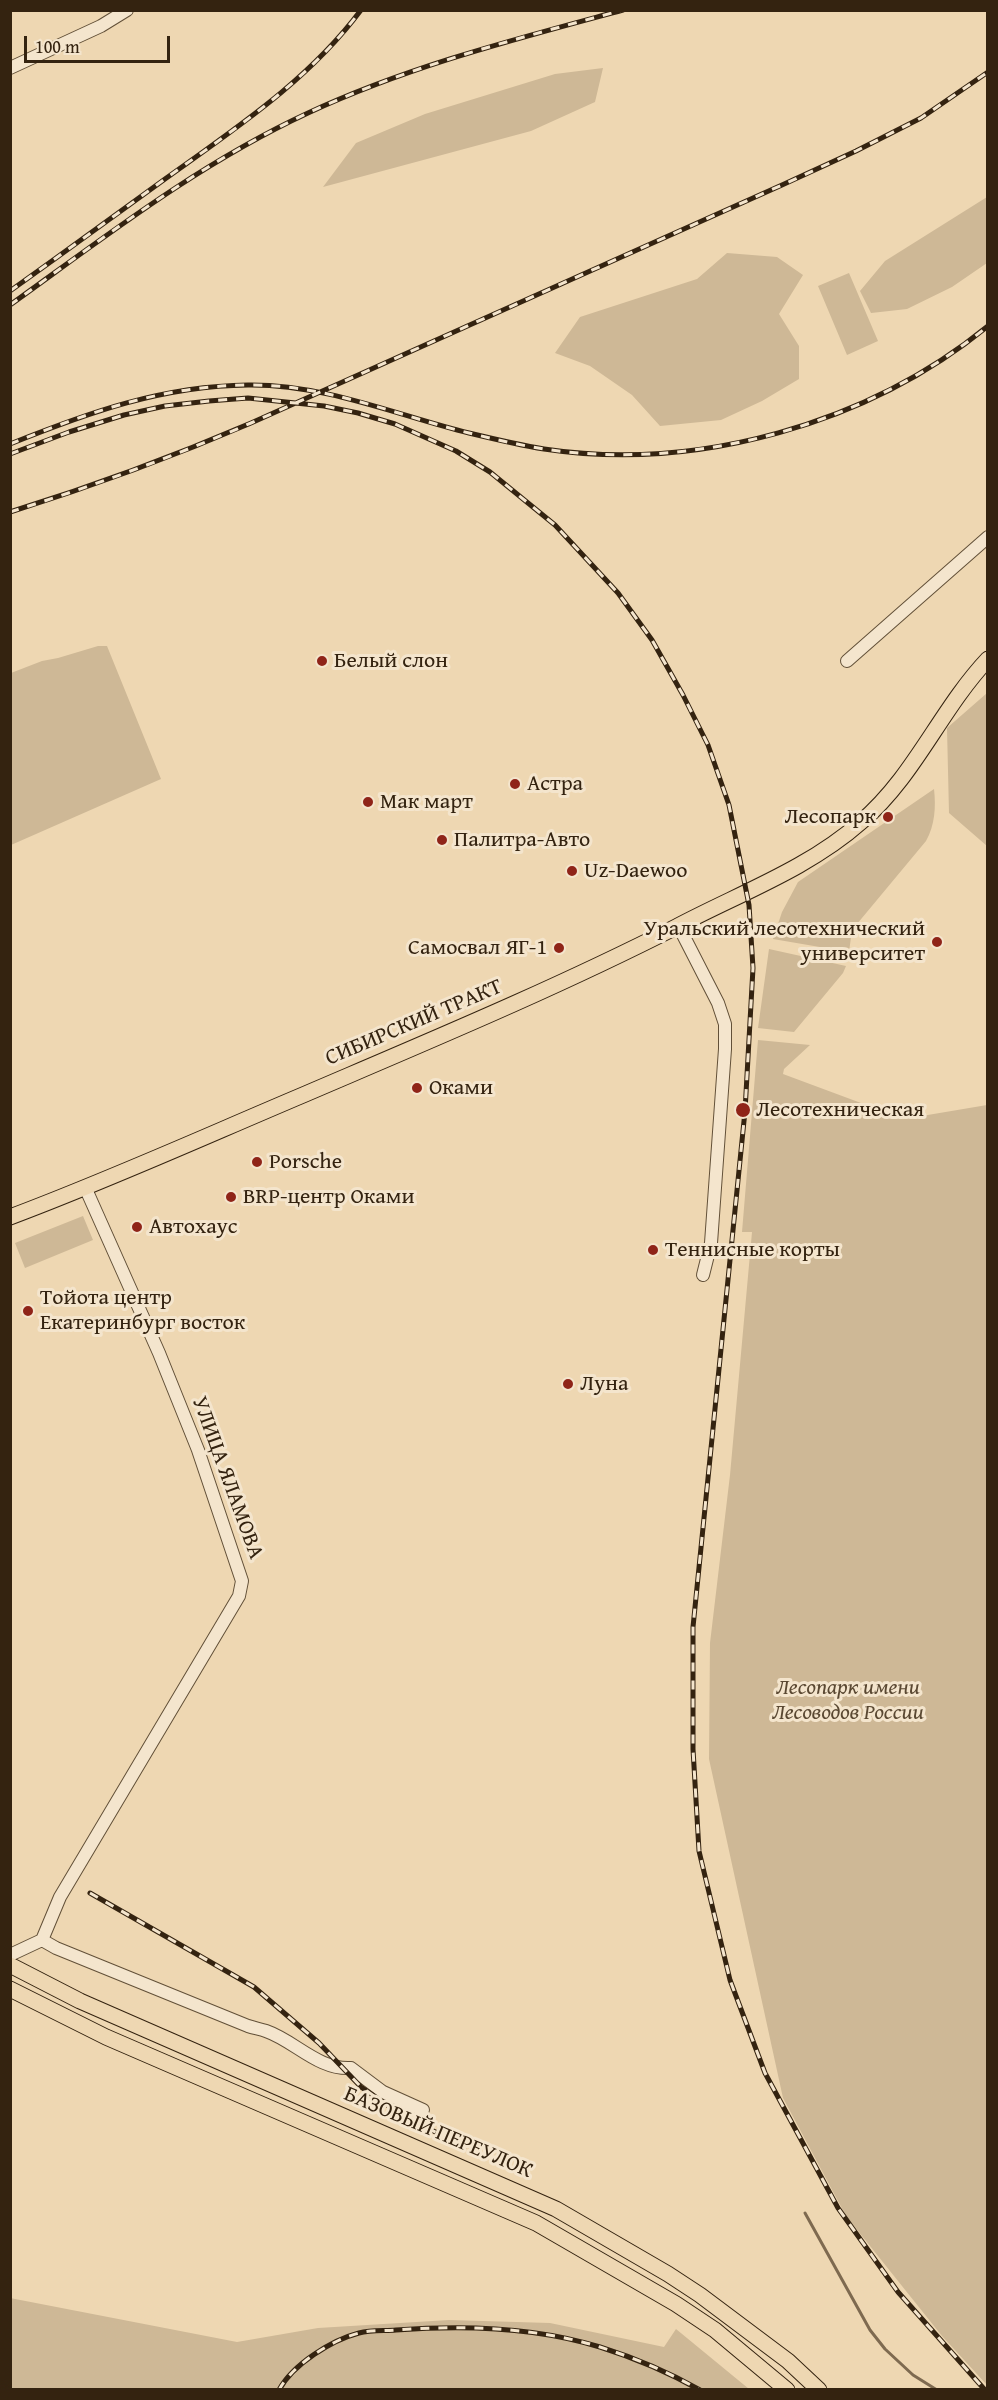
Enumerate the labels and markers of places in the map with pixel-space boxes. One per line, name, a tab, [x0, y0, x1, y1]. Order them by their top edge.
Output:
place label: Белый слон	[334, 648, 448, 674]
marker: Белый слон	[315, 654, 329, 668]
place label: Астра	[527, 771, 583, 797]
marker: Астра	[508, 777, 522, 791]
place label: Мак март	[380, 789, 473, 815]
marker: Мак март	[361, 795, 375, 809]
place label: Лесопарк	[784, 804, 876, 830]
marker: Лесопарк	[881, 810, 895, 824]
place label: Палитра-Авто	[454, 827, 590, 853]
marker: Палитра-Авто	[435, 833, 449, 847]
place label: Uz-Daewoo	[584, 858, 687, 884]
marker: Uz-Daewoo	[565, 864, 579, 878]
place label: Уральский лесотехнический университет	[644, 916, 925, 968]
place label: Самосвал ЯГ-1	[408, 935, 547, 961]
marker: Уральский лесотехнический университет	[930, 935, 944, 949]
marker: Самосвал ЯГ-1	[552, 941, 566, 955]
place label: Оками	[429, 1075, 493, 1101]
marker: Оками	[410, 1081, 424, 1095]
place label: Лесотехническая	[756, 1097, 924, 1123]
marker: Лесотехническая	[734, 1101, 752, 1119]
place label: Porsche	[269, 1149, 342, 1175]
marker: Porsche	[250, 1155, 264, 1169]
place label: BRP-центр Оками	[243, 1184, 415, 1210]
marker: BRP-центр Оками	[224, 1190, 238, 1204]
place label: Автохаус	[149, 1214, 238, 1240]
marker: Автохаус	[130, 1220, 144, 1234]
place label: Теннисные корты	[665, 1237, 840, 1263]
marker: Теннисные корты	[646, 1243, 660, 1257]
place label: Тойота центр Екатеринбург восток	[40, 1285, 245, 1336]
marker: Тойота центр Екатеринбург восток	[21, 1304, 35, 1318]
place label: Луна	[580, 1371, 628, 1397]
marker: Луна	[561, 1377, 575, 1391]

